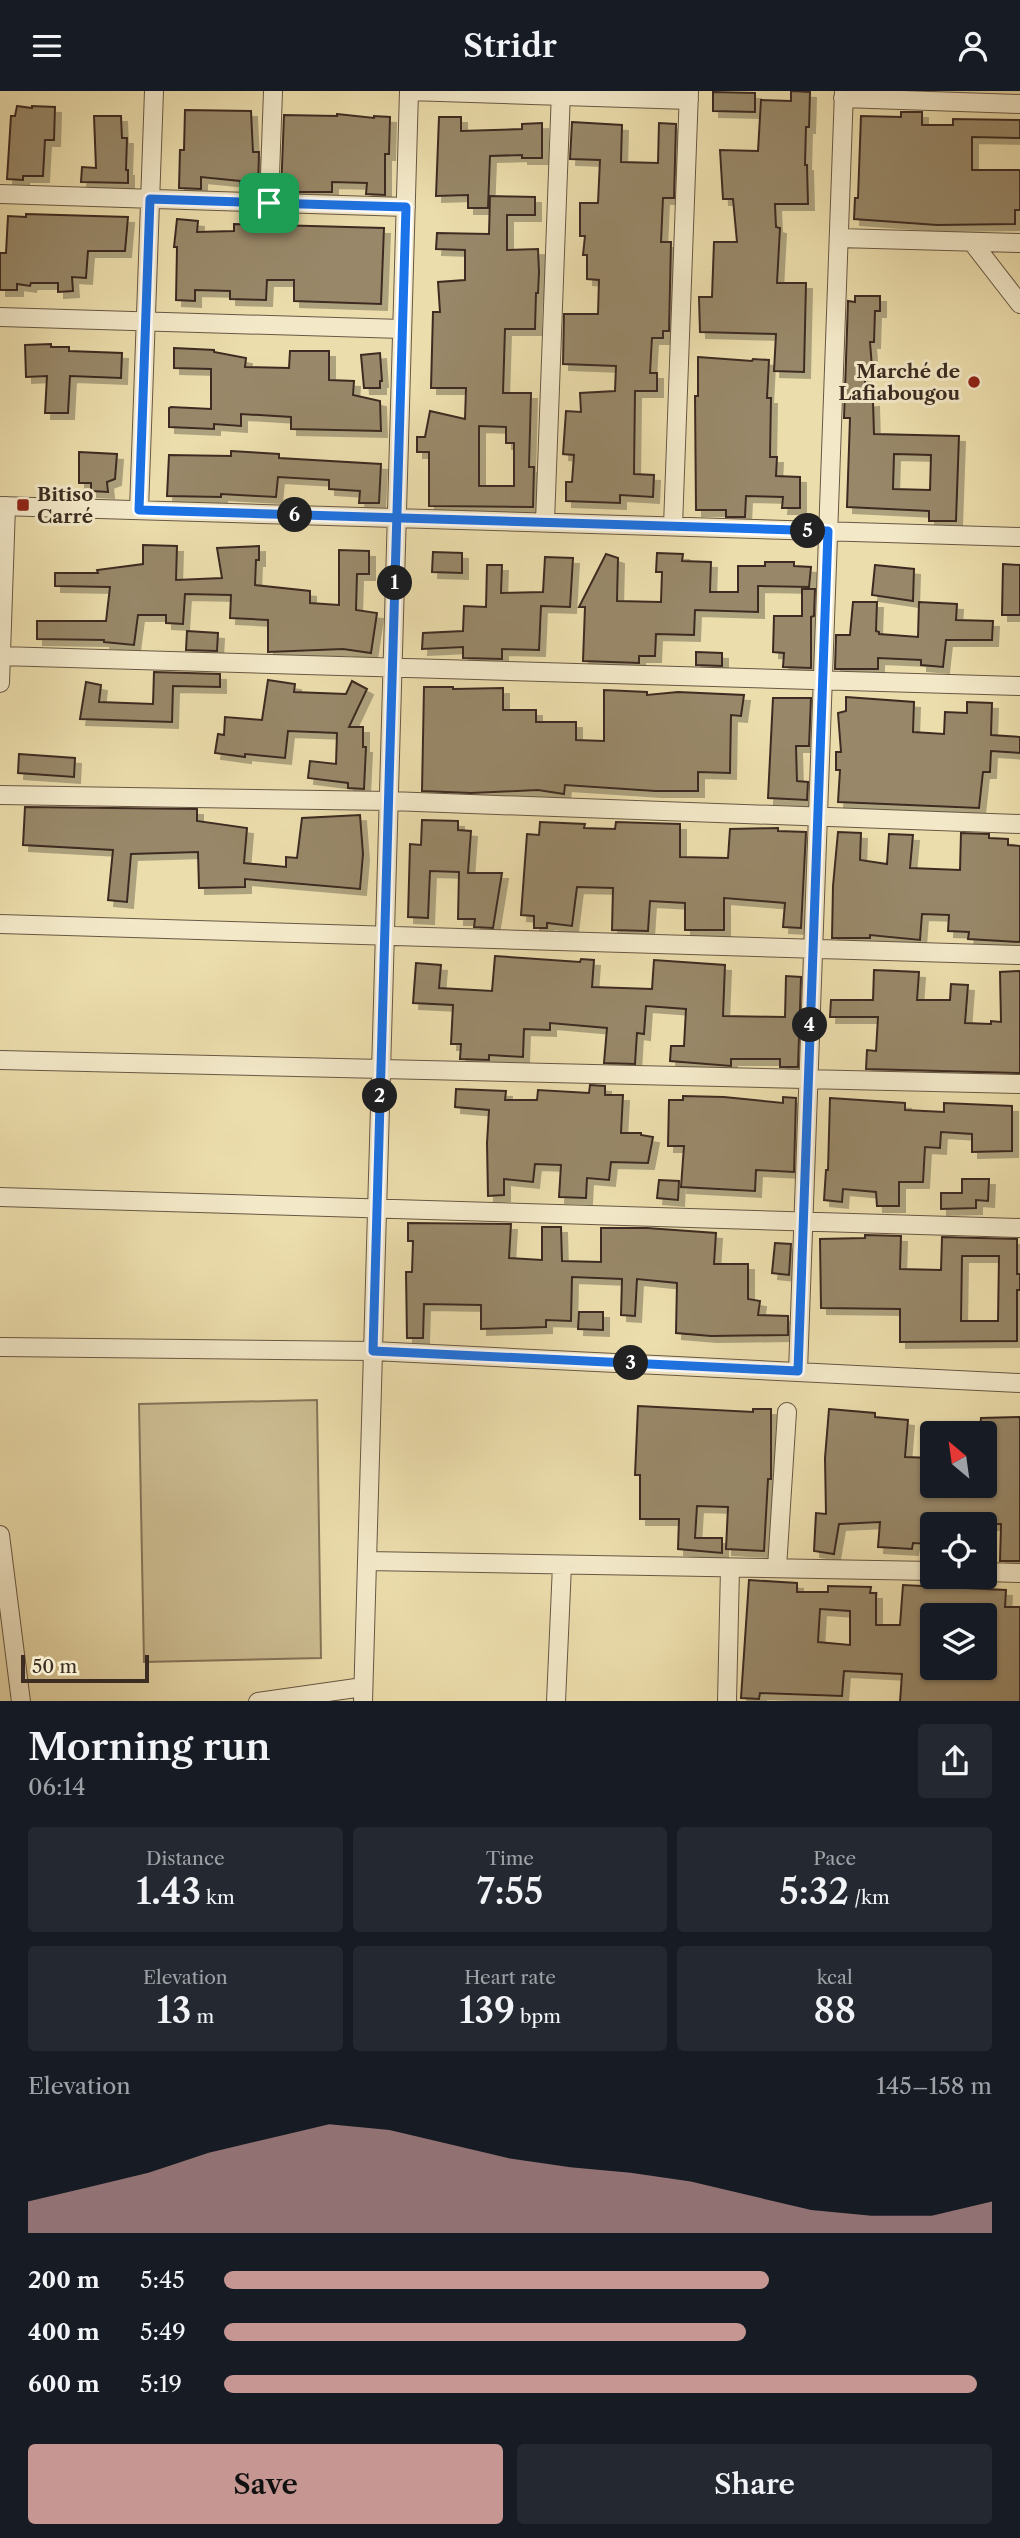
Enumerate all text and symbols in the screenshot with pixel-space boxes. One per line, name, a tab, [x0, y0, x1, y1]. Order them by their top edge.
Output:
text: Stridr	[463, 26, 557, 65]
icon: menu	[28, 27, 66, 65]
icon: person	[954, 27, 992, 65]
pin	[239, 173, 299, 233]
icon: arrive	[250, 184, 288, 222]
place label: Marché de Lafiabougou	[838, 360, 960, 405]
marker: Marché de Lafiabougou	[966, 374, 982, 390]
place label: Bitiso Carré	[37, 483, 93, 528]
marker: Bitiso Carré	[15, 497, 31, 513]
pin: 6	[278, 497, 312, 533]
text: 6	[289, 503, 300, 526]
pin: 5	[790, 513, 826, 549]
text: 5	[802, 519, 813, 542]
pin: 1	[378, 566, 412, 601]
text: 1	[390, 571, 399, 594]
pin: 4	[792, 1007, 828, 1042]
text: 4	[804, 1013, 815, 1036]
pin: 2	[362, 1079, 398, 1114]
text: 2	[374, 1084, 385, 1107]
pin: 3	[614, 1345, 648, 1381]
text: 3	[625, 1351, 636, 1374]
north arrow	[920, 1421, 998, 1498]
map controls	[920, 1421, 997, 1680]
button: locate	[920, 1512, 997, 1589]
button: layers	[920, 1603, 997, 1680]
scale bar	[21, 1653, 149, 1684]
text: 50 m	[32, 1655, 77, 1678]
text: Morning run	[28, 1723, 271, 1770]
button: share	[918, 1724, 992, 1798]
text: 06:14	[28, 1773, 85, 1801]
text: Distance	[146, 1847, 225, 1870]
text: Time	[486, 1847, 534, 1870]
text: Pace	[813, 1847, 856, 1870]
text: 1.43	[136, 1870, 201, 1913]
text: 7:55	[477, 1870, 543, 1913]
text: 5:32	[780, 1870, 849, 1913]
text: km	[201, 1886, 235, 1909]
text: /km	[849, 1886, 890, 1909]
text: Elevation	[143, 1966, 228, 1989]
text: Heart rate	[464, 1966, 556, 1989]
text: kcal	[817, 1966, 853, 1989]
text: 13	[156, 1989, 191, 2032]
text: 139	[459, 1989, 515, 2032]
text: 88	[813, 1989, 856, 2032]
text: m	[191, 2005, 214, 2028]
text: bpm	[515, 2005, 561, 2028]
text: Elevation	[28, 2072, 131, 2100]
text: 145–158 m	[876, 2072, 992, 2100]
text: 200 m	[28, 2266, 100, 2294]
text: 5:45	[140, 2266, 185, 2294]
text: 400 m	[28, 2318, 100, 2346]
text: 5:49	[140, 2318, 186, 2346]
text: 600 m	[28, 2370, 100, 2398]
text: 5:19	[140, 2370, 182, 2398]
button: Save	[28, 2444, 503, 2524]
button: Share	[517, 2444, 992, 2524]

